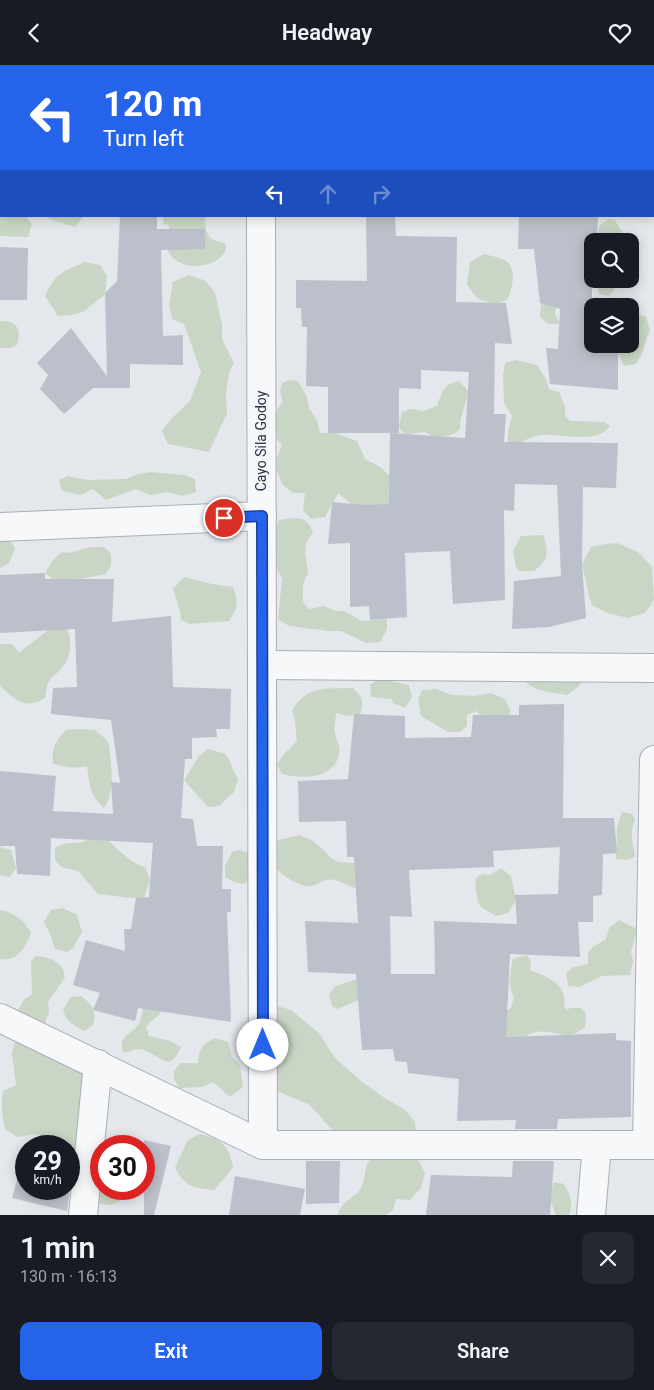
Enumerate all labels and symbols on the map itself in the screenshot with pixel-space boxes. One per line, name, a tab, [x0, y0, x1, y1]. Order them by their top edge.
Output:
street label: Cayo Sila Godoy	[253, 390, 269, 491]
pin	[203, 497, 245, 539]
position arrow	[236, 1018, 288, 1070]
speed limit sign: 30	[90, 1135, 155, 1200]

